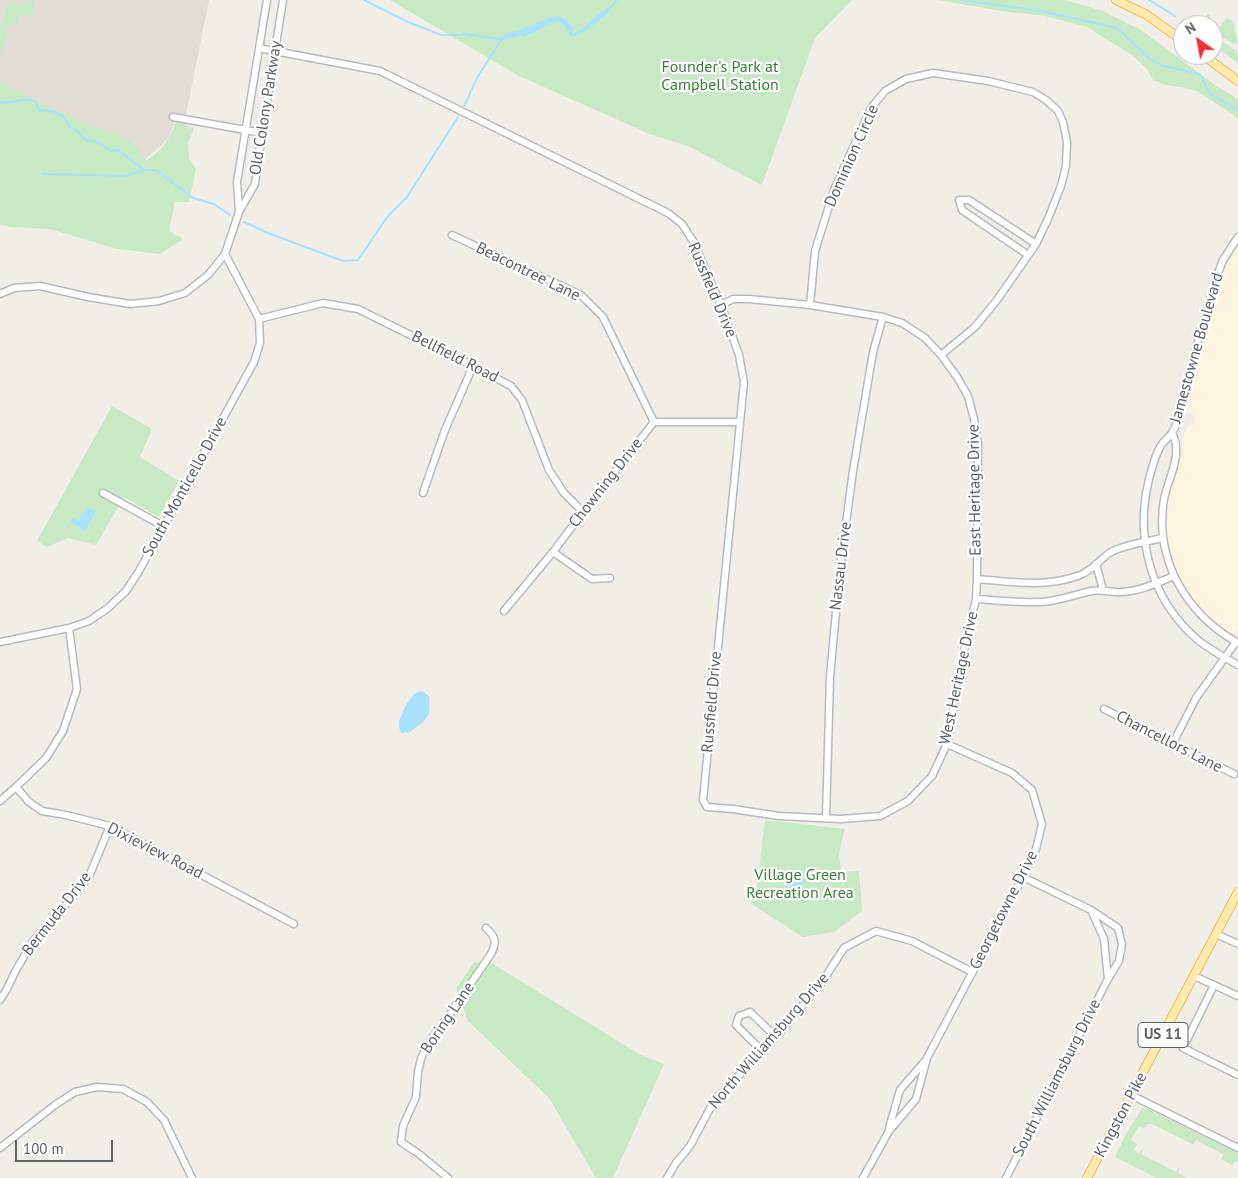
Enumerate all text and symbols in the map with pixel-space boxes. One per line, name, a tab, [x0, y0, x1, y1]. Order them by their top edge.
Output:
north arrow	[1173, 15, 1223, 65]
text: N	[1182, 18, 1199, 38]
street label: Old Colony Parkway	[246, 39, 286, 177]
park label: Founder's Park at Campbell Station	[661, 57, 779, 95]
street label: Dominion Circle	[821, 102, 883, 210]
street label: Beacontree Lane	[473, 238, 583, 306]
street label: Russfield Drive	[683, 239, 741, 341]
street label: Jamestowne Boulevard	[1166, 271, 1228, 425]
street label: Bellfield Road	[408, 327, 502, 387]
street label: South Monticello Drive	[139, 414, 231, 560]
street label: East Heritage Drive	[964, 424, 986, 556]
street label: Chowning Drive	[565, 434, 647, 532]
street label: Nassau Drive	[826, 521, 856, 611]
street label: West Heritage Drive	[935, 610, 983, 746]
street label: Russfield Drive	[698, 651, 726, 753]
street label: Chancellors Lane	[1113, 707, 1225, 777]
street label: Dixieview Road	[104, 819, 206, 883]
street label: Georgetowne Drive	[966, 847, 1042, 973]
park label: Village Green Recreation Area	[746, 865, 854, 903]
street label: Bermuda Drive	[18, 868, 96, 960]
street label: North Williamsburg Drive	[705, 969, 833, 1113]
street label: Boring Lane	[417, 979, 479, 1057]
street label: South Williamsburg Drive	[1009, 996, 1105, 1160]
road number: US 11	[1138, 1022, 1188, 1048]
street label: Kingston Pike	[1091, 1069, 1151, 1161]
scale bar	[18, 1130, 115, 1162]
text: 100 m	[23, 1139, 64, 1158]

